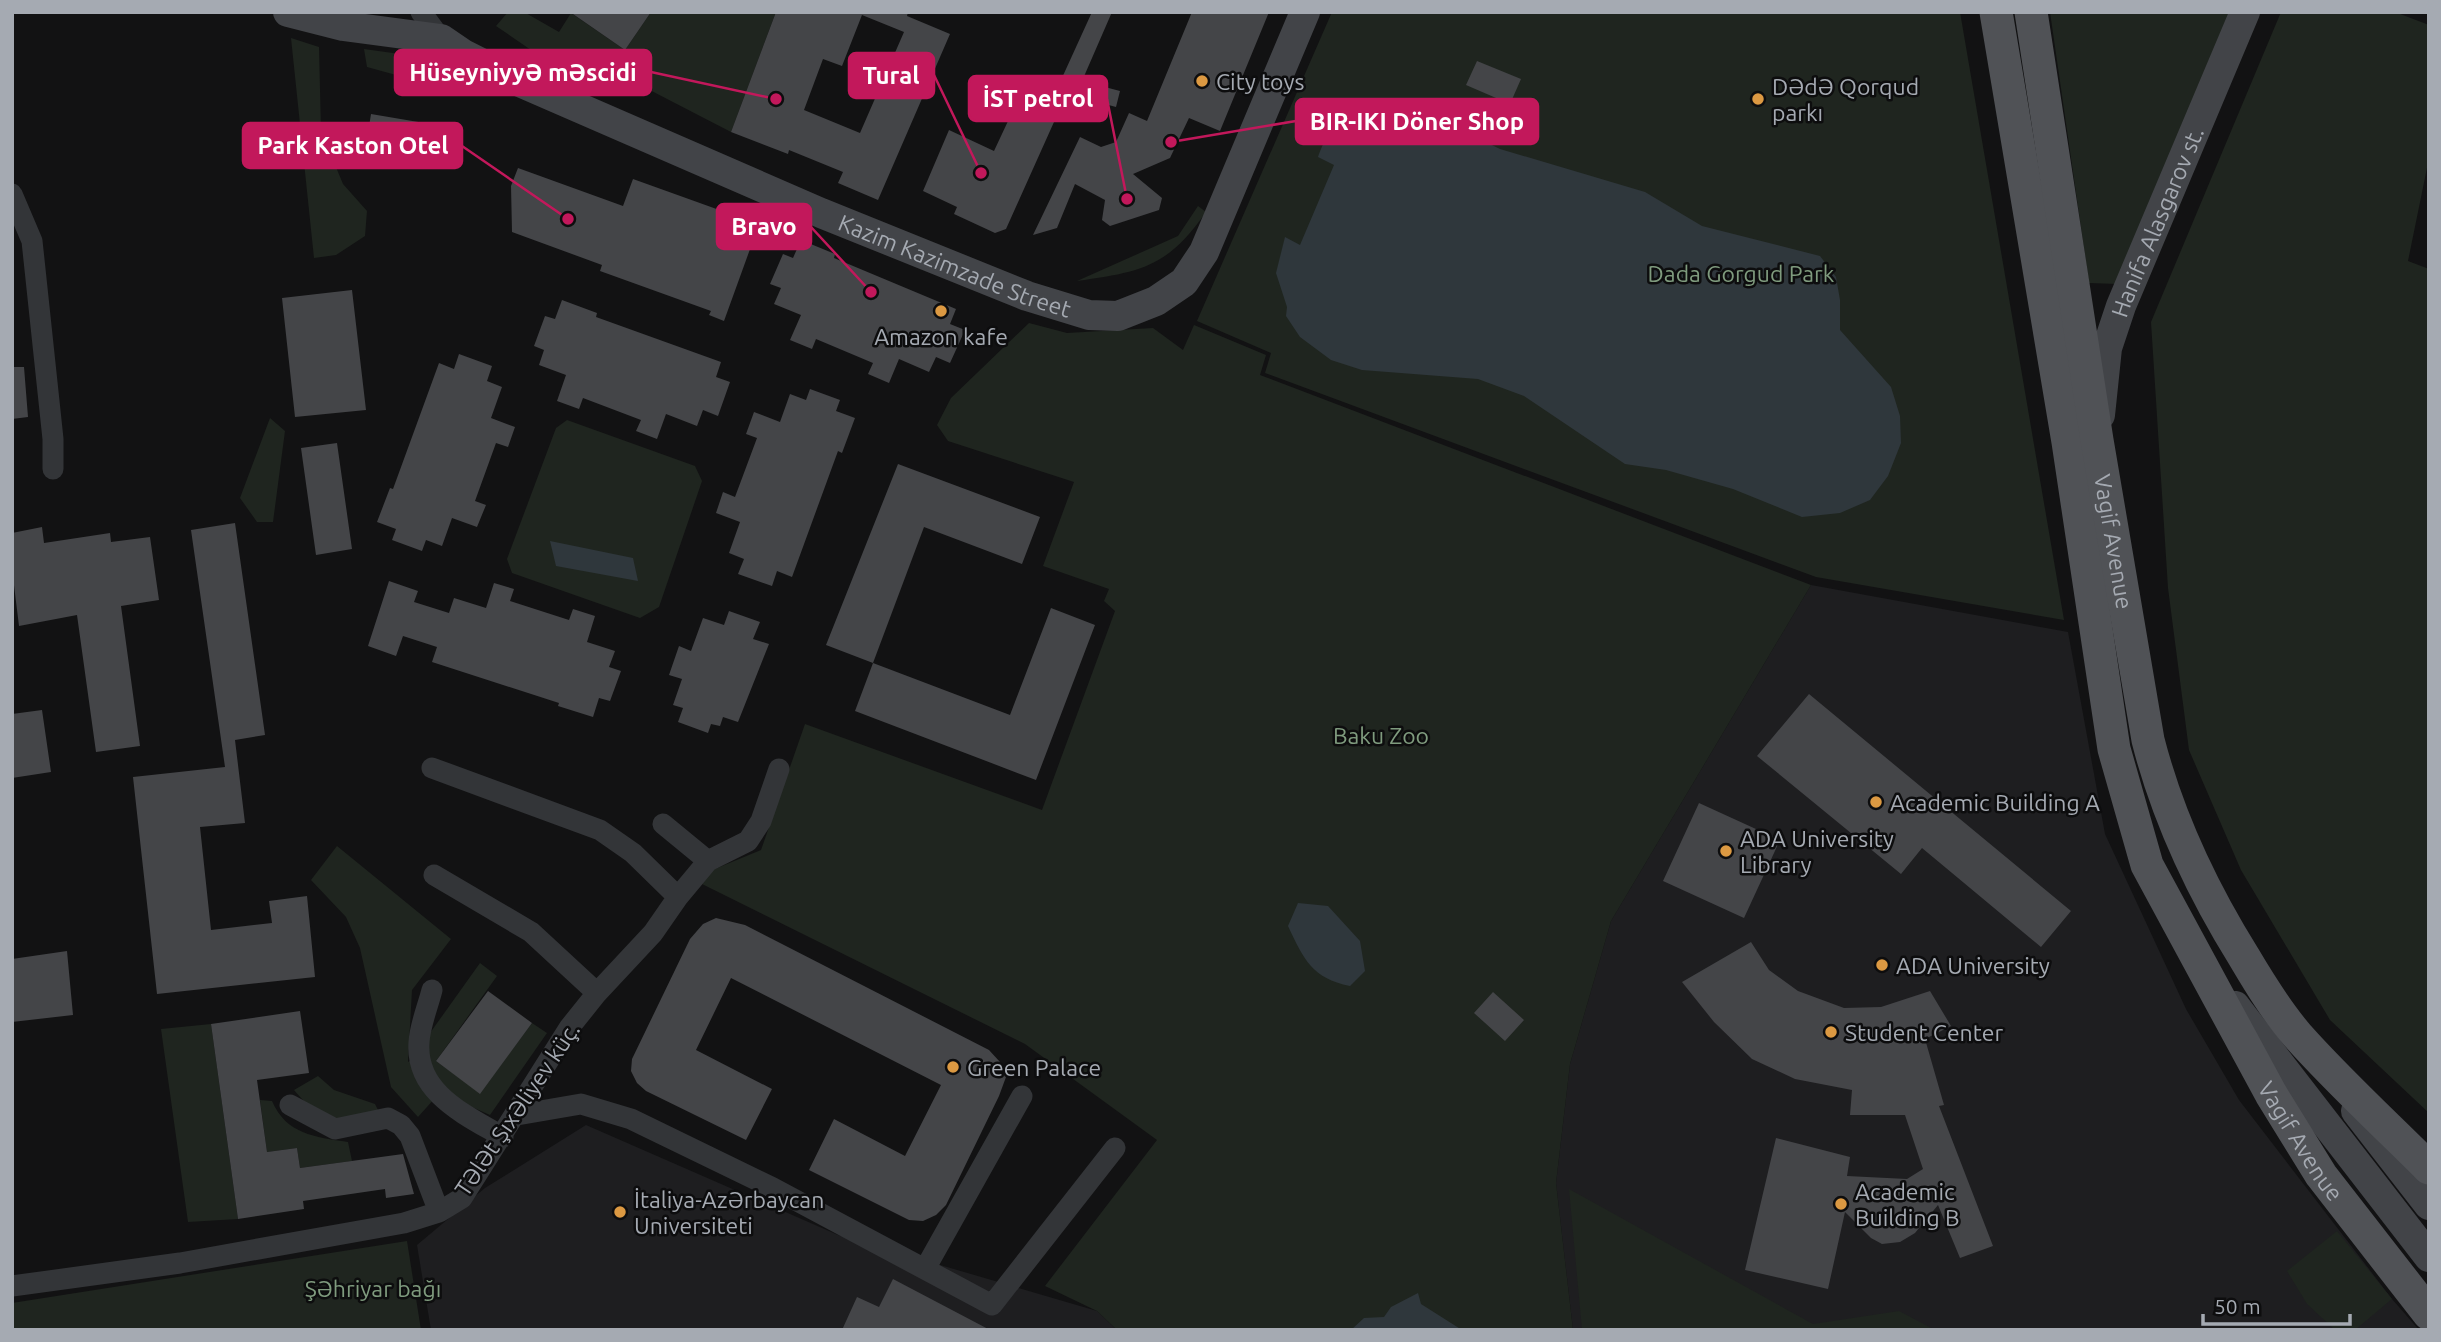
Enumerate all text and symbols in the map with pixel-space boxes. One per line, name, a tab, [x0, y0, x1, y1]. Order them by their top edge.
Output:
callout: Hüseyniyyə məscidi	[395, 50, 651, 95]
callout: Tural	[849, 53, 934, 98]
text: Hüseyniyyə məscidi	[409, 59, 637, 86]
text: Tural	[862, 62, 920, 89]
place label: City toys	[1216, 69, 1305, 94]
marker: City toys	[1194, 73, 1210, 89]
place label: Dədə Qorqud parkı	[1772, 74, 1919, 125]
callout: İST petrol	[969, 76, 1107, 121]
text: İST petrol	[983, 85, 1093, 112]
marker: Dədə Qorqud parkı	[1750, 91, 1766, 107]
callout: BIR-IKI Döner Shop	[1296, 99, 1538, 144]
text: BIR-IKI Döner Shop	[1310, 108, 1524, 135]
callout: Park Kaston Otel	[243, 123, 462, 168]
street label: Hanifa Alasgarov st.	[2106, 123, 2208, 320]
text: Park Kaston Otel	[257, 132, 449, 159]
callout: Bravo	[717, 204, 811, 249]
street label: Kazim Kazimzade Street	[835, 209, 1074, 321]
text: Bravo	[731, 213, 797, 240]
park label: Dada Gorgud Park	[1648, 261, 1835, 286]
marker: Amazon kafe	[933, 303, 949, 319]
place label: Amazon kafe	[874, 324, 1008, 349]
street label: Vagif Avenue	[2090, 472, 2138, 611]
park label: Baku Zoo	[1333, 723, 1429, 748]
place label: Academic Building A	[1890, 790, 2100, 815]
marker: Academic Building A	[1868, 794, 1884, 810]
place label: ADA University Library	[1740, 826, 1894, 877]
marker: ADA University Library	[1718, 843, 1734, 859]
place label: ADA University	[1896, 953, 2050, 978]
marker: ADA University	[1874, 957, 1890, 973]
street label: Tələt Şıxəliyev küç.	[450, 1018, 584, 1200]
place label: Student Center	[1845, 1020, 2003, 1045]
marker: Student Center	[1823, 1024, 1839, 1040]
place label: Green Palace	[967, 1055, 1101, 1080]
marker: Green Palace	[945, 1059, 961, 1075]
street label: Vagif Avenue	[2254, 1077, 2348, 1205]
place label: Academic Building B	[1855, 1179, 1960, 1230]
place label: İtaliya-Azərbaycan Universiteti	[634, 1187, 824, 1238]
marker: Academic Building B	[1833, 1196, 1849, 1212]
marker: İtaliya-Azərbaycan Universiteti	[612, 1204, 628, 1220]
park label: Şəhriyar bağı	[305, 1276, 441, 1301]
scale bar	[2203, 1282, 2350, 1326]
text: 50 m	[2214, 1294, 2261, 1318]

